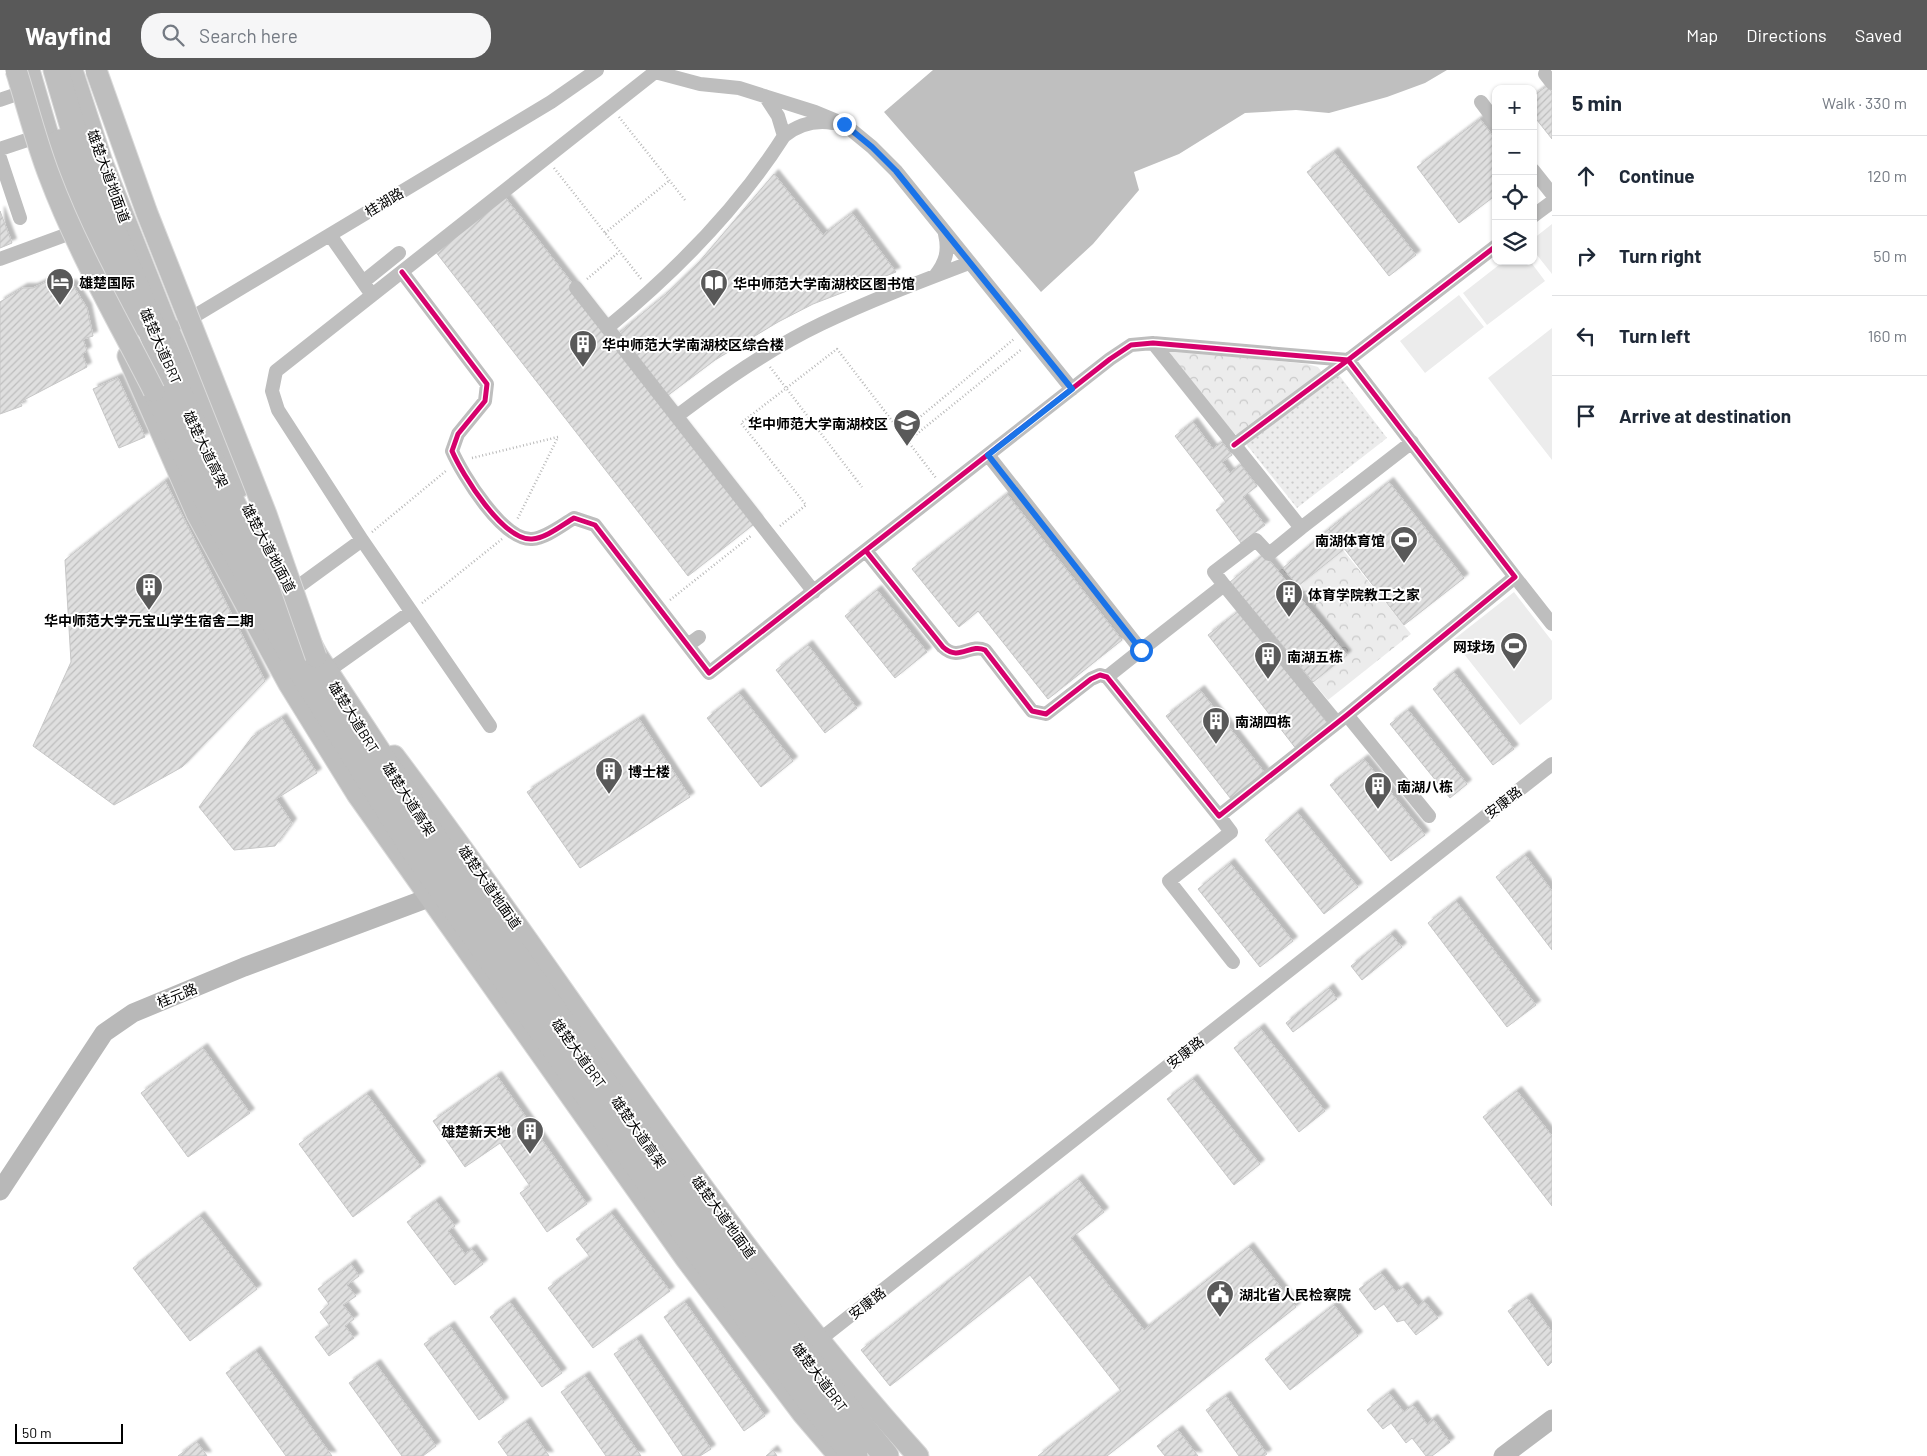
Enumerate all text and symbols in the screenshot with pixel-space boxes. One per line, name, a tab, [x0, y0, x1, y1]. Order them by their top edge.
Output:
search box	[141, 13, 491, 58]
text: Wayfind	[25, 21, 111, 50]
icon: search	[159, 21, 187, 49]
text: Search here	[199, 24, 298, 47]
text: Map	[1686, 24, 1718, 46]
text: Directions	[1746, 24, 1827, 46]
text: Saved	[1855, 24, 1902, 46]
map controls	[1492, 85, 1537, 265]
button: +	[1492, 85, 1537, 130]
text: 5 min	[1572, 90, 1622, 115]
text: Walk · 330 m	[1822, 93, 1907, 112]
route end	[833, 113, 856, 136]
street label: 雄楚大道地面道	[84, 127, 134, 225]
button: −	[1492, 130, 1537, 175]
icon: ahead	[1572, 162, 1600, 190]
text: Continue	[1619, 164, 1695, 187]
text: 120 m	[1867, 166, 1907, 185]
button: locate	[1492, 175, 1537, 220]
street label: 桂湖路	[362, 184, 406, 220]
button: layers	[1492, 220, 1537, 265]
icon: right	[1572, 242, 1600, 270]
text: Turn right	[1619, 244, 1701, 267]
text: 50 m	[1873, 246, 1907, 265]
hotel icon: 雄楚国际	[45, 267, 75, 306]
library icon: 华中师范大学南湖校区图书馆	[699, 268, 729, 307]
place label: 雄楚国际	[79, 274, 135, 291]
place label: 华中师范大学南湖校区图书馆	[733, 275, 915, 292]
street label: 雄楚大道BRT	[137, 305, 185, 387]
icon: left	[1572, 322, 1600, 350]
text: Turn left	[1619, 324, 1690, 347]
text: 160 m	[1868, 326, 1907, 345]
building icon: 华中师范大学南湖校区综合楼	[568, 329, 598, 368]
place label: 华中师范大学南湖校区综合楼	[602, 336, 784, 353]
icon: arrive	[1572, 402, 1600, 430]
text: Arrive at destination	[1619, 404, 1791, 427]
street label: 雄楚大道高架	[180, 408, 232, 490]
school or university icon: 华中师范大学南湖校区	[892, 408, 922, 447]
place label: 华中师范大学南湖校区	[748, 415, 888, 432]
street label: 雄楚大道地面道	[238, 501, 300, 595]
sports icon: 南湖体育馆	[1389, 525, 1419, 564]
place label: 南湖体育馆	[1315, 532, 1385, 549]
building icon: 华中师范大学元宝山学生宿舍二期	[134, 572, 164, 611]
building icon: 体育学院教工之家	[1274, 579, 1304, 618]
place label: 体育学院教工之家	[1308, 586, 1420, 603]
place label: 华中师范大学元宝山学生宿舍二期	[44, 612, 254, 629]
sports icon: 网球场	[1499, 631, 1529, 670]
place label: 网球场	[1453, 638, 1495, 655]
route start	[1130, 639, 1153, 662]
building icon: 南湖五栋	[1253, 641, 1283, 680]
place label: 南湖五栋	[1287, 648, 1343, 665]
street label: 雄楚大道BRT	[325, 678, 383, 756]
building icon: 南湖四栋	[1201, 706, 1231, 745]
place label: 南湖四栋	[1235, 713, 1291, 730]
building icon: 博士楼	[594, 756, 624, 795]
street label: 雄楚大道高架	[379, 759, 439, 839]
place label: 博士楼	[628, 763, 670, 780]
building icon: 南湖八栋	[1363, 771, 1393, 810]
place label: 南湖八栋	[1397, 778, 1453, 795]
street label: 安康路	[1481, 782, 1525, 822]
street label: 雄楚大道地面道	[455, 842, 525, 932]
street label: 桂元路	[154, 979, 200, 1011]
street label: 雄楚大道BRT	[548, 1015, 610, 1091]
street label: 安康路	[1163, 1032, 1207, 1072]
street label: 雄楚大道高架	[608, 1093, 670, 1171]
building icon: 雄楚新天地	[515, 1116, 545, 1155]
place label: 雄楚新天地	[441, 1123, 511, 1140]
street label: 雄楚大道地面道	[688, 1172, 760, 1262]
public building icon: 湖北省人民检察院	[1205, 1279, 1235, 1318]
street label: 安康路	[845, 1283, 889, 1323]
place label: 湖北省人民检察院	[1239, 1286, 1351, 1303]
street label: 雄楚大道BRT	[789, 1339, 851, 1415]
scale bar	[15, 1421, 122, 1444]
text: 50 m	[22, 1424, 51, 1441]

